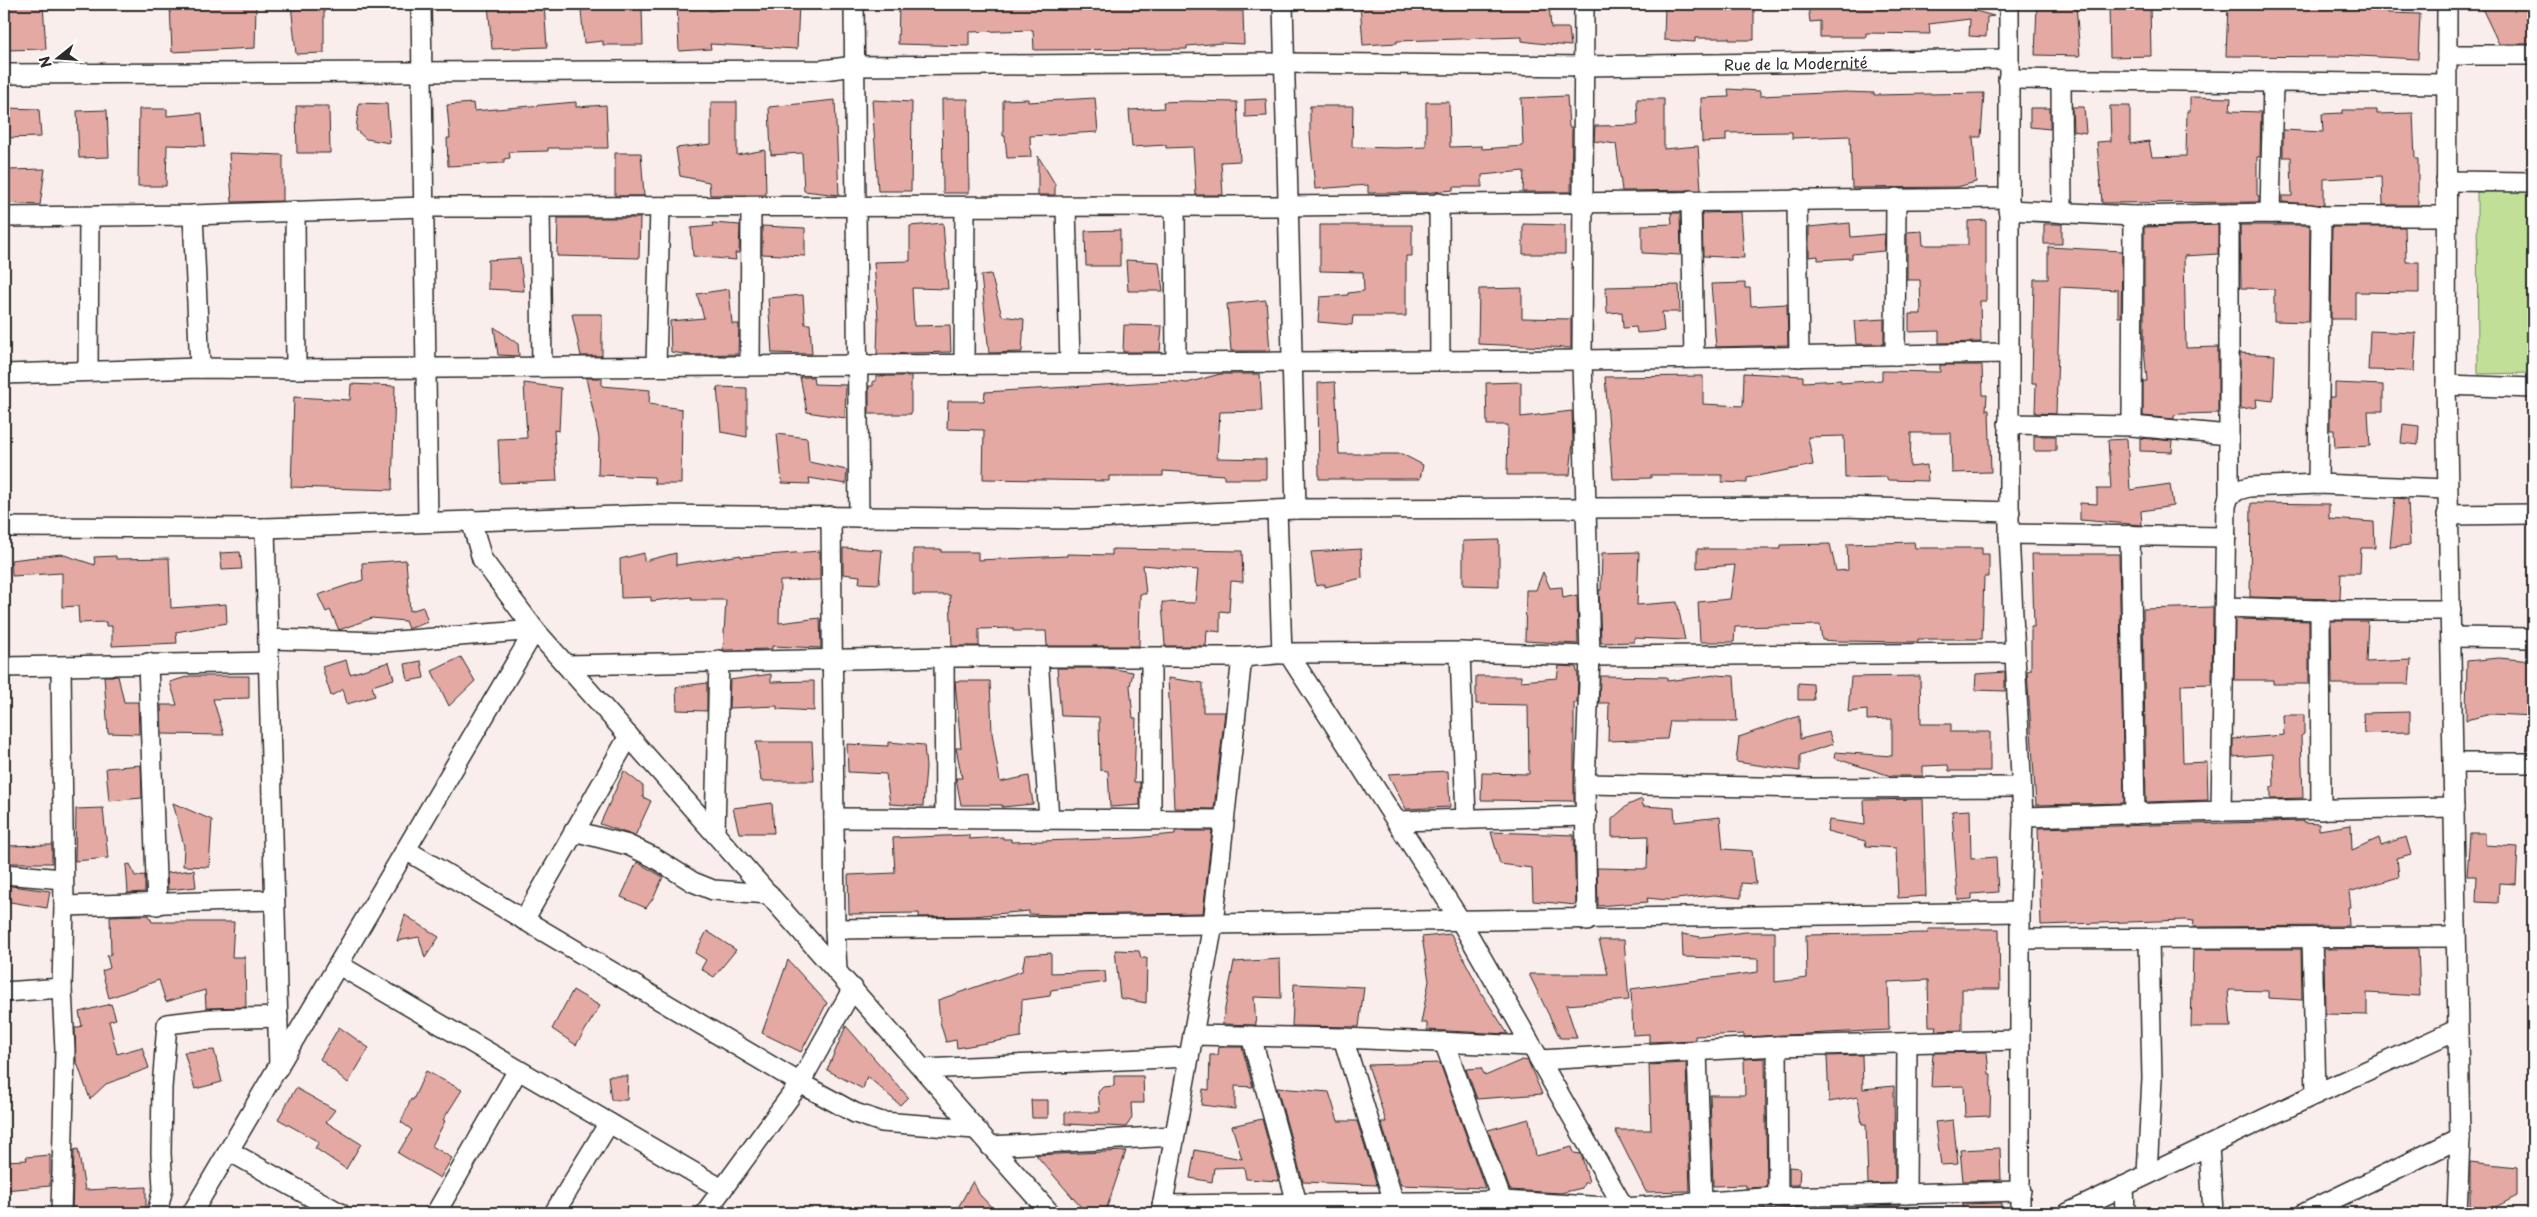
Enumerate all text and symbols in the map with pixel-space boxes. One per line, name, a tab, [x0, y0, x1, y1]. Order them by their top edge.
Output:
north arrow	[32, 32, 82, 82]
street label: Rue de la Modernité	[1724, 50, 1868, 75]
text: N	[33, 54, 57, 70]

